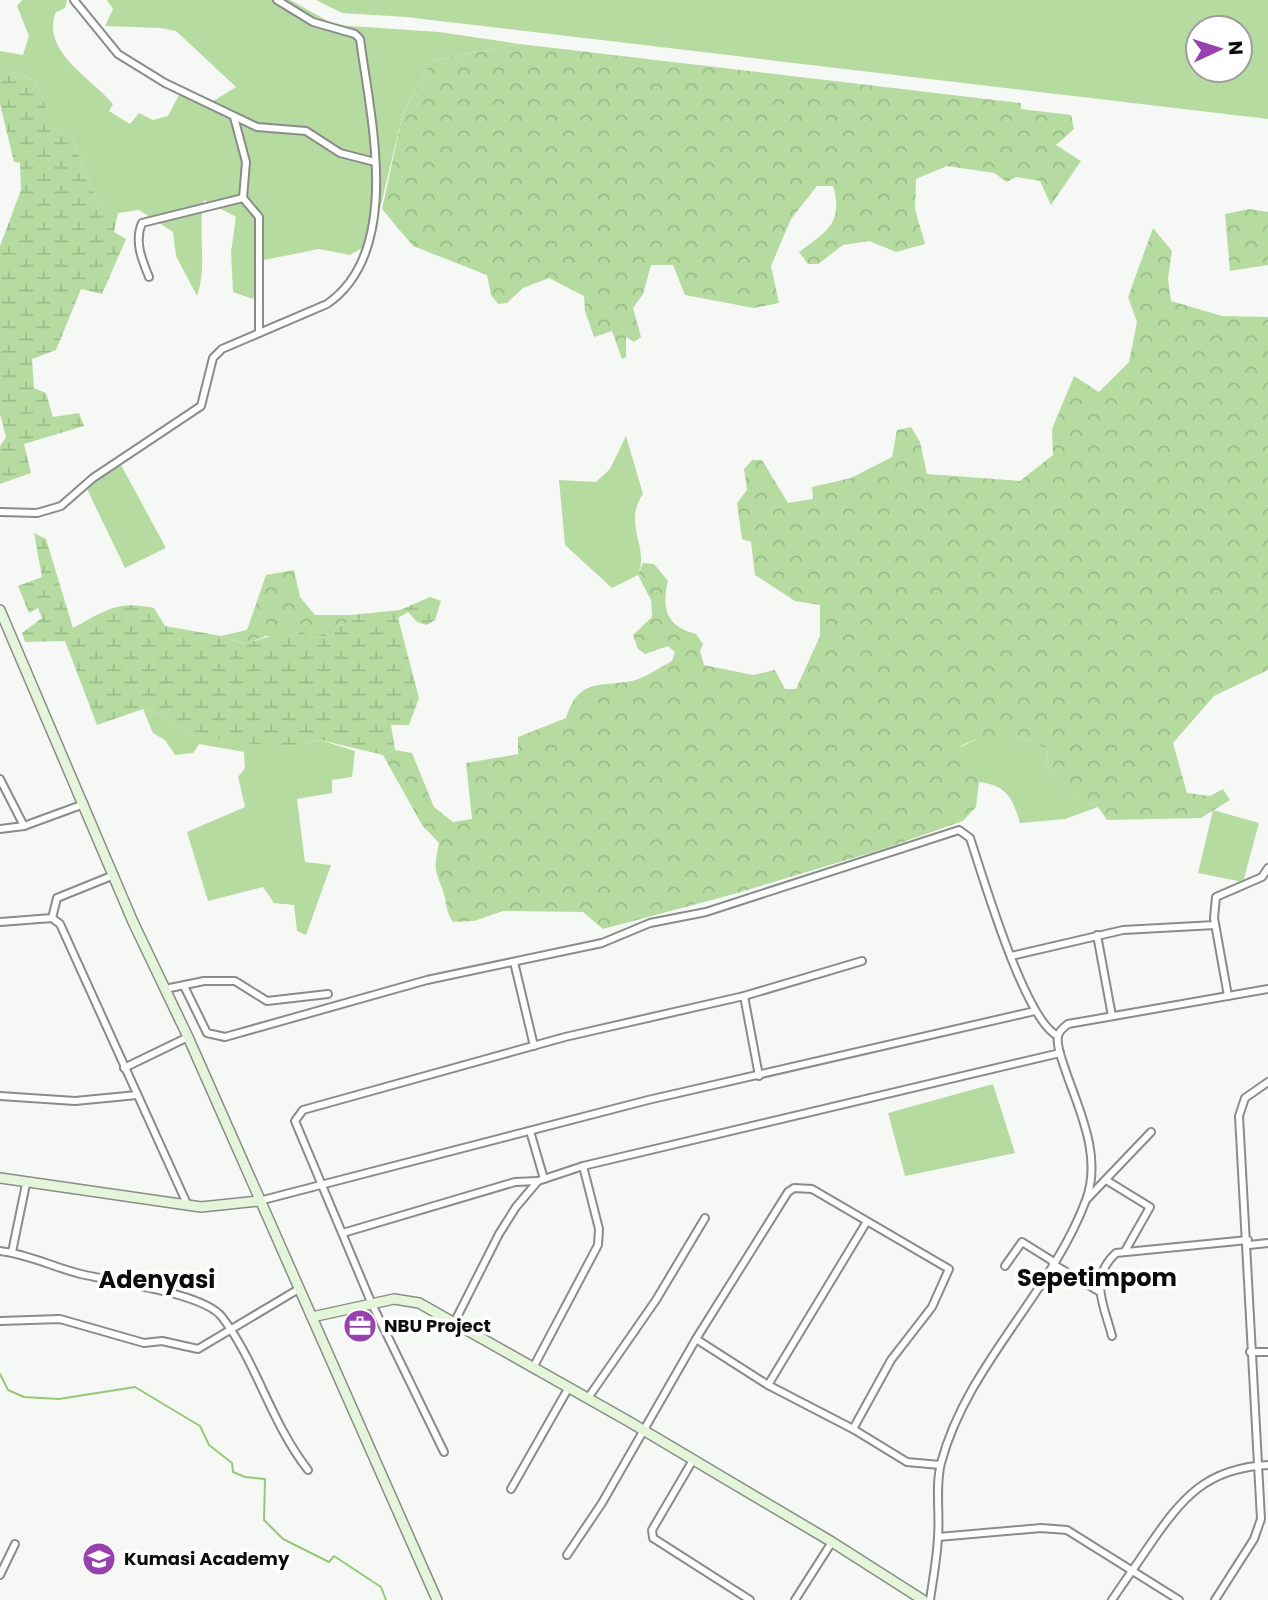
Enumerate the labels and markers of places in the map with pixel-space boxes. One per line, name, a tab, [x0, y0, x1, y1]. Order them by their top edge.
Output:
office icon: NBU Project	[341, 1307, 379, 1345]
place label: NBU Project	[384, 1313, 491, 1338]
school or university icon: Kumasi Academy	[80, 1540, 118, 1578]
place label: Kumasi Academy	[124, 1546, 290, 1571]

